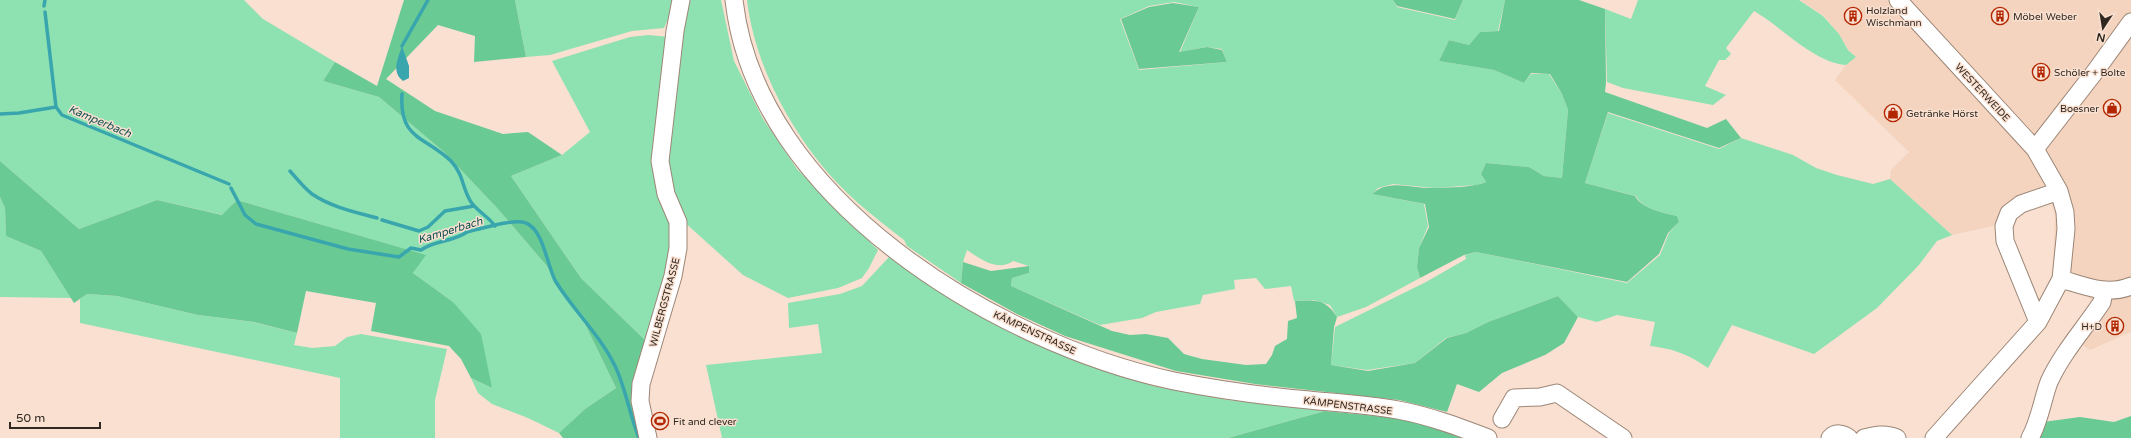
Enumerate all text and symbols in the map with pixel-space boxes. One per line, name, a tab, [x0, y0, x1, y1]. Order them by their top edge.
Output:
place label: Holzland Wischmann	[1866, 5, 1922, 29]
building icon: Holzland Wischmann	[1843, 6, 1863, 26]
building icon: Möbel Weber	[1990, 6, 2010, 26]
north arrow	[2083, 8, 2123, 48]
place label: Möbel Weber	[2013, 11, 2077, 23]
text: N	[2095, 30, 2107, 45]
street label: WESTERWEIDE	[1952, 61, 2012, 124]
building icon: Schöler + Bolte	[2031, 62, 2051, 82]
place label: Schöler + Bolte	[2054, 67, 2126, 79]
shop icon: Boesner	[2102, 98, 2122, 118]
water label: Kamperbach	[67, 102, 133, 141]
shop icon: Getränke Hörst	[1883, 103, 1903, 123]
place label: Boesner	[2060, 103, 2099, 115]
place label: Getränke Hörst	[1906, 108, 1978, 120]
water label: Kamperbach	[416, 214, 484, 246]
street label: WILBERGSTRASSE	[647, 256, 683, 348]
street label: KÄMPENSTRASSE	[991, 308, 1078, 357]
building icon: H+D	[2105, 316, 2125, 336]
place label: H+D	[2081, 321, 2102, 333]
street label: KÄMPENSTRASSE	[1303, 395, 1393, 417]
scale bar	[10, 404, 100, 430]
text: 50 m	[16, 411, 45, 425]
sports icon: Fit and clever	[650, 411, 670, 431]
place label: Fit and clever	[673, 416, 737, 428]

